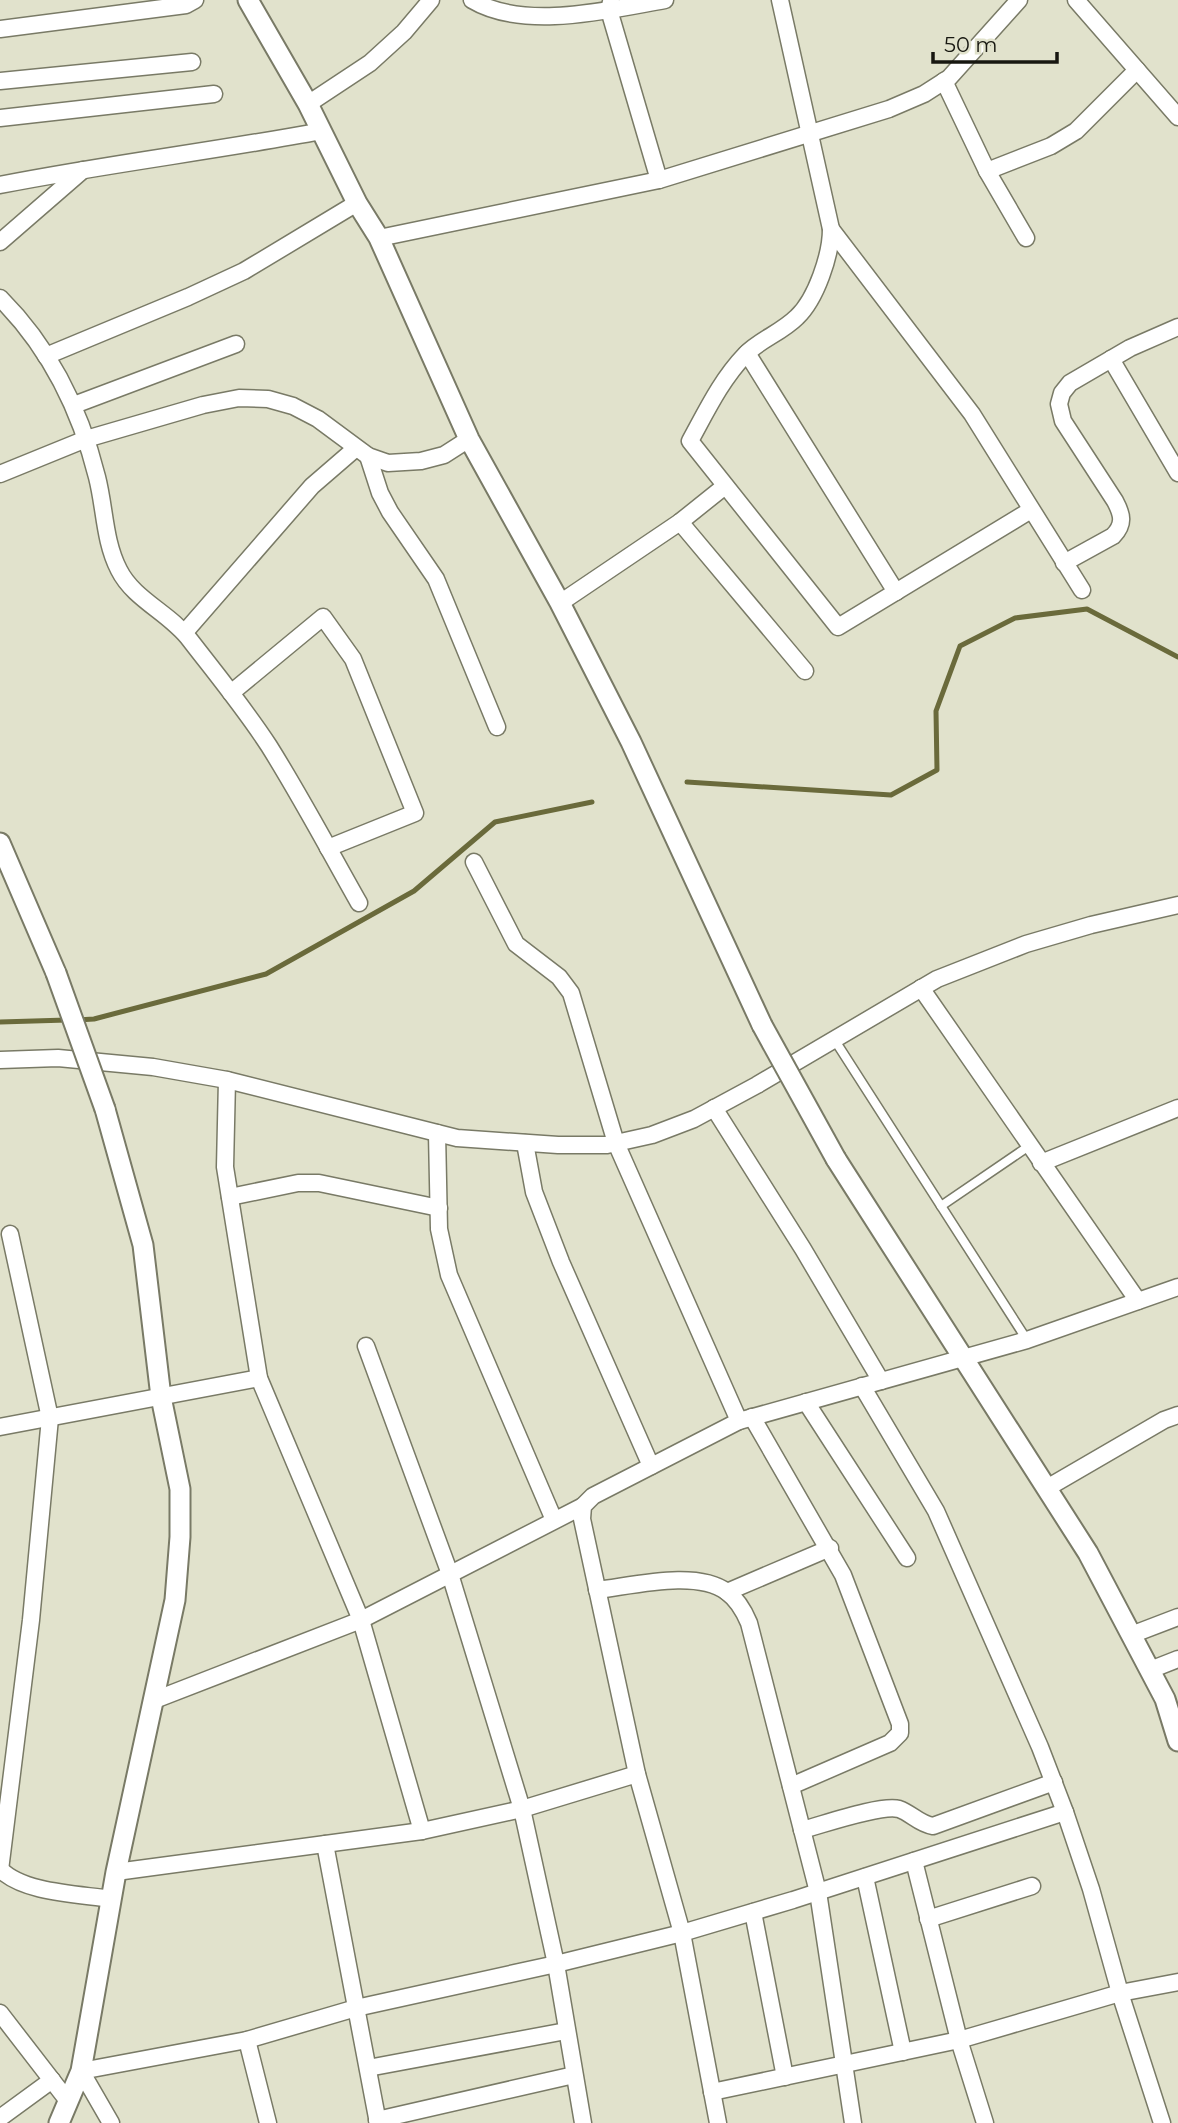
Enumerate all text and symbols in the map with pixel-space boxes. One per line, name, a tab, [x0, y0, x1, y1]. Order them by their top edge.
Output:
scale bar	[933, 21, 1057, 65]
text: 50 m	[944, 32, 998, 57]

